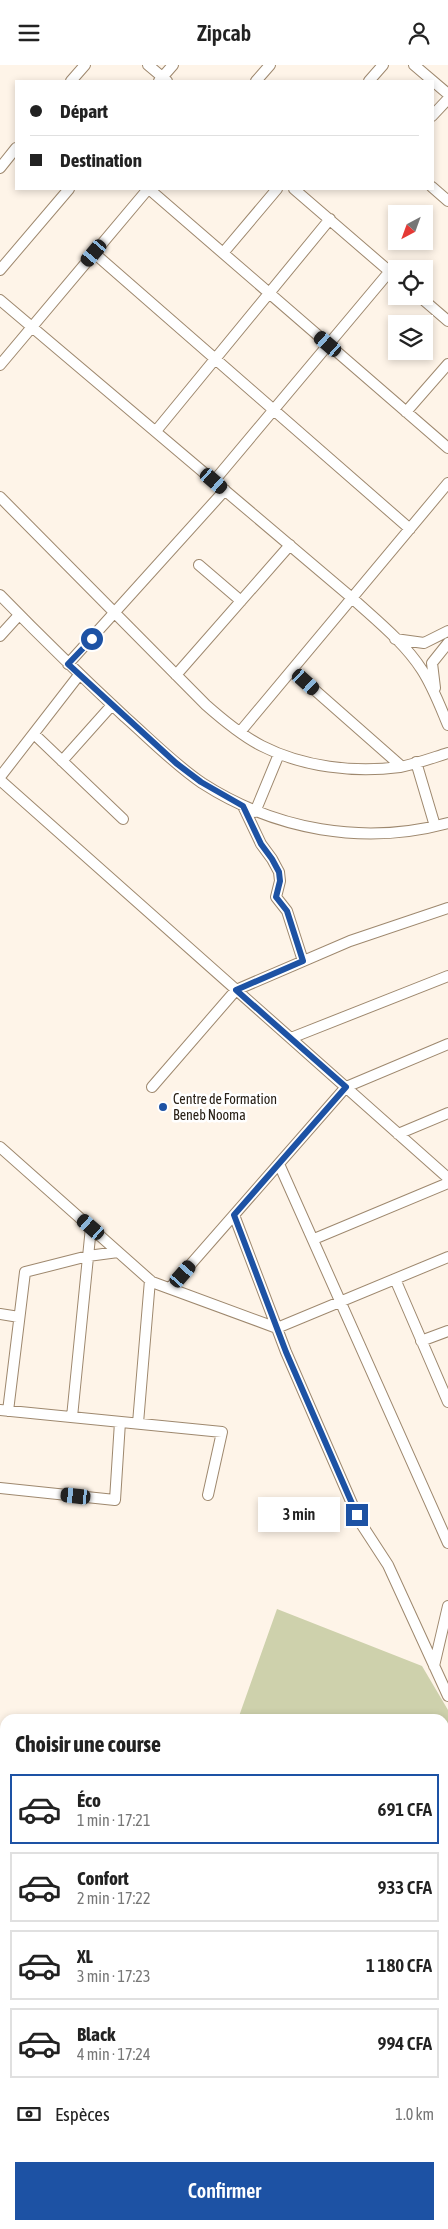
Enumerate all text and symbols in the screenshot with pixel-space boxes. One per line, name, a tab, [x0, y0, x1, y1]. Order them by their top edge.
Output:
icon: menu	[15, 19, 43, 47]
icon: person	[405, 19, 433, 47]
text: Zipcab	[197, 20, 251, 46]
text: Départ	[60, 100, 108, 122]
text: Destination	[60, 149, 142, 171]
north arrow	[388, 205, 432, 250]
map controls	[388, 205, 433, 360]
car	[78, 237, 109, 269]
button: locate	[388, 260, 433, 305]
button: layers	[388, 315, 433, 360]
car	[311, 328, 344, 360]
car	[197, 465, 230, 497]
route start	[81, 628, 103, 650]
car	[289, 666, 322, 698]
place label: Centre de Formation Beneb Nooma	[173, 1091, 277, 1123]
marker: Centre de Formation Beneb Nooma	[157, 1101, 169, 1113]
car	[74, 1211, 107, 1243]
car	[167, 1258, 198, 1290]
car	[60, 1487, 91, 1505]
callout: 3 min	[257, 1497, 340, 1533]
route end	[346, 1504, 368, 1526]
text: 3 min	[283, 1505, 315, 1523]
text: Choisir une course	[15, 1731, 161, 1757]
icon: car	[17, 1787, 62, 1832]
text: Éco	[77, 1789, 101, 1811]
text: 691 CFA	[377, 1798, 432, 1820]
text: 1 min · 17:21	[77, 1811, 150, 1829]
icon: car	[17, 1865, 62, 1910]
text: Confort	[77, 1867, 129, 1889]
text: 933 CFA	[377, 1876, 432, 1898]
text: 2 min · 17:22	[77, 1889, 150, 1907]
icon: car	[17, 1943, 62, 1988]
text: XL	[77, 1945, 93, 1967]
text: 1 180 CFA	[366, 1954, 432, 1976]
text: 3 min · 17:23	[77, 1967, 150, 1985]
icon: car	[17, 2021, 62, 2066]
text: Black	[77, 2023, 115, 2045]
text: 994 CFA	[377, 2032, 432, 2054]
text: 4 min · 17:24	[77, 2045, 150, 2063]
icon: cash	[15, 2100, 43, 2128]
text: Espèces	[55, 2103, 110, 2125]
text: 1.0 km	[395, 2105, 434, 2123]
button: Confirmer	[15, 2162, 434, 2220]

